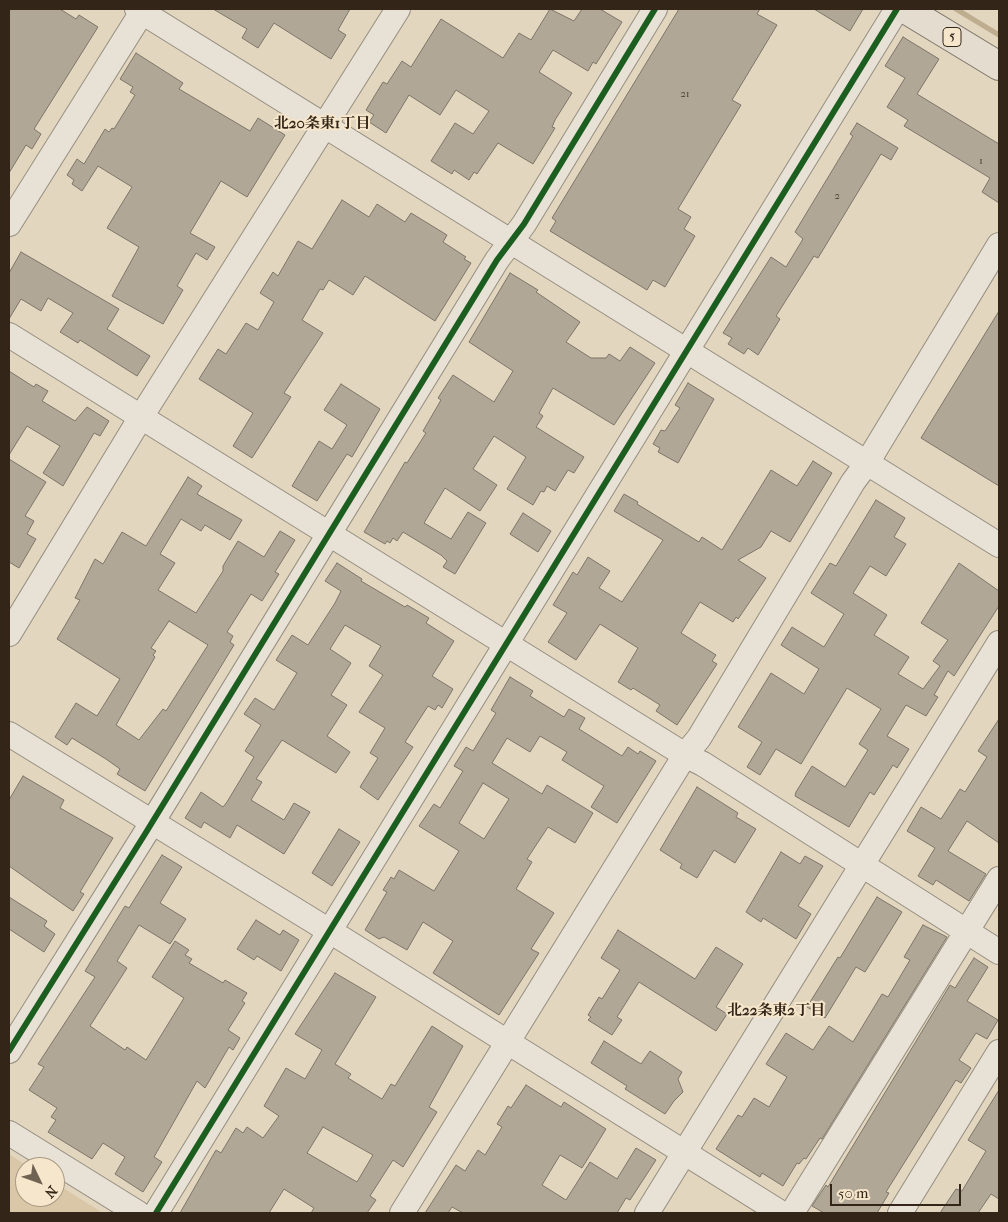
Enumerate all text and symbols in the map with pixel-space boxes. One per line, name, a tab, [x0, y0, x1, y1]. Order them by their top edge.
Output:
road number: 5	[943, 28, 961, 46]
house number: 21	[680, 87, 690, 101]
district label: 北20条東1丁目	[274, 115, 370, 133]
house number: 1	[979, 154, 983, 168]
house number: 2	[834, 189, 840, 203]
district label: 北22条東2丁目	[727, 1002, 825, 1020]
north arrow	[15, 1157, 65, 1207]
scale bar	[833, 1174, 964, 1206]
text: N	[41, 1182, 61, 1201]
text: 50 m	[838, 1184, 868, 1202]

